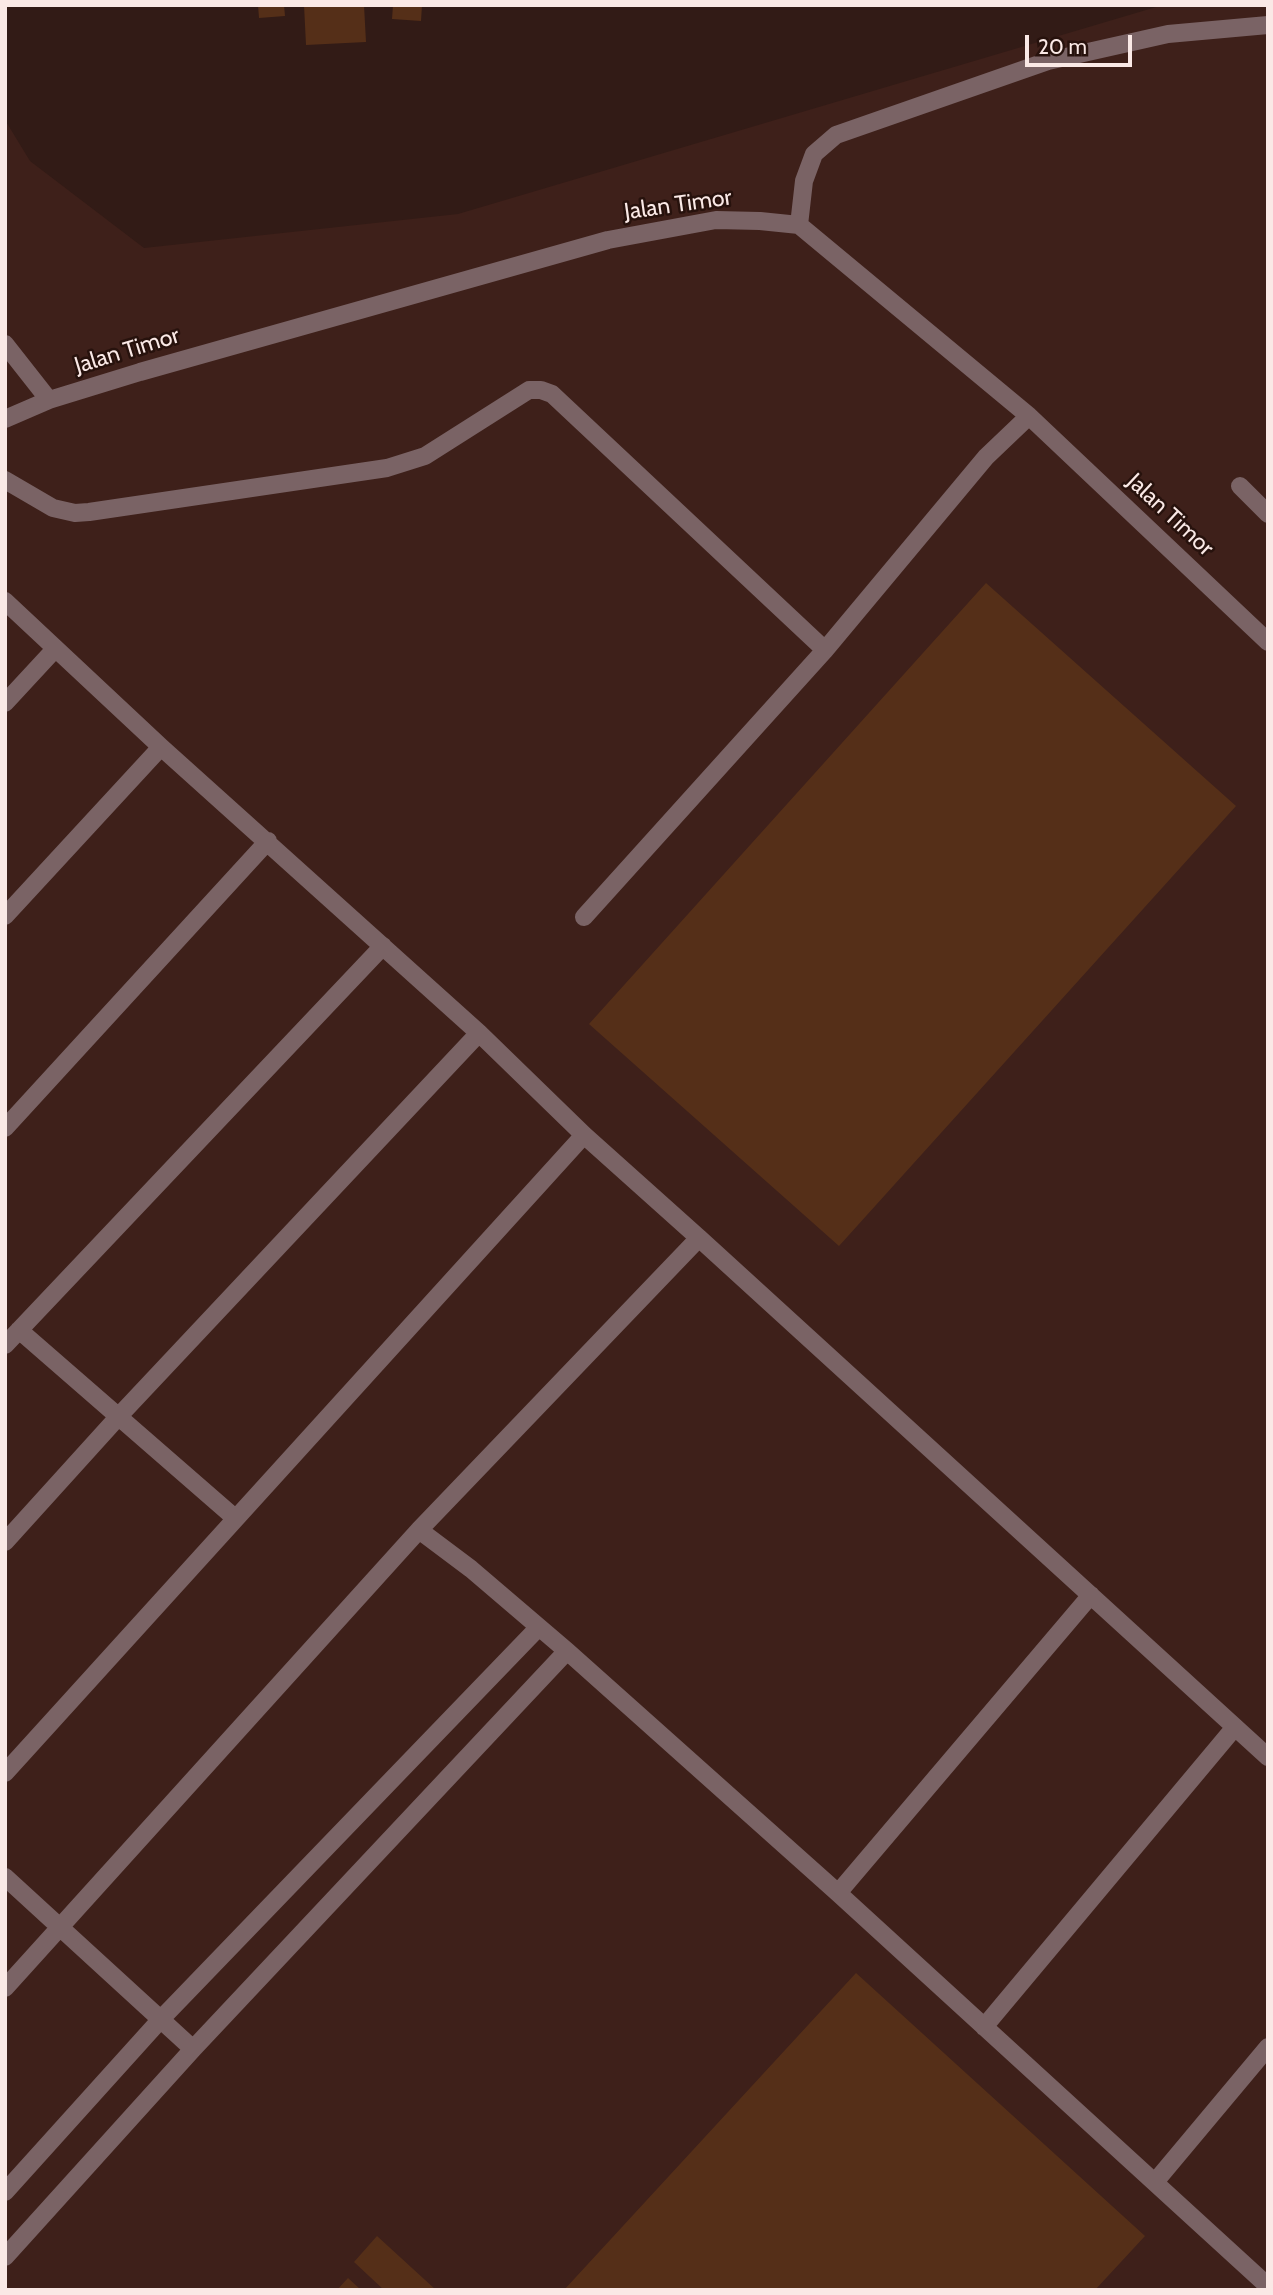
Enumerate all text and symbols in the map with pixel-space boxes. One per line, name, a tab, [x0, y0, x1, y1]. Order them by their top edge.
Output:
scale bar	[1028, 21, 1135, 65]
text: 20 m	[1038, 34, 1087, 59]
street label: Jalan Timor	[623, 184, 733, 226]
street label: Jalan Timor	[71, 322, 183, 380]
street label: Jalan Timor	[1121, 468, 1219, 562]

